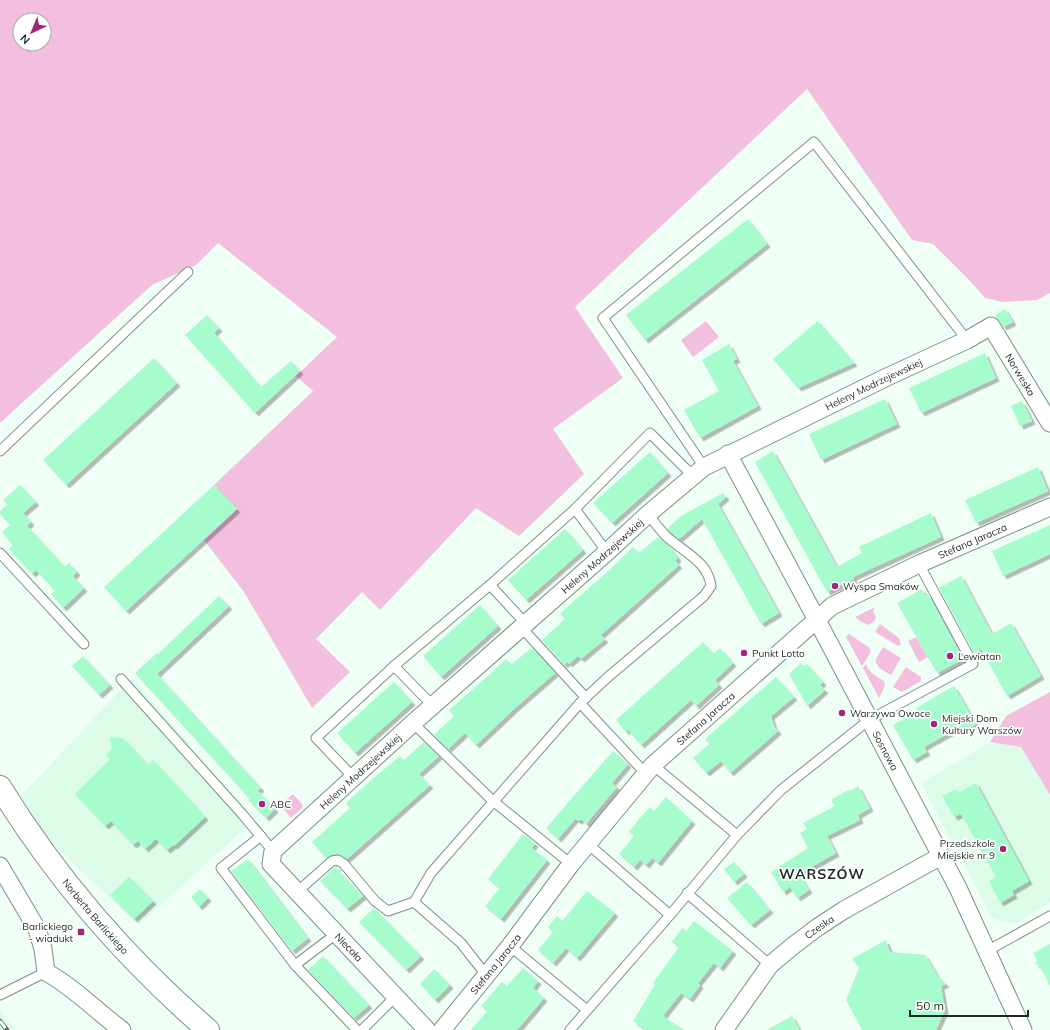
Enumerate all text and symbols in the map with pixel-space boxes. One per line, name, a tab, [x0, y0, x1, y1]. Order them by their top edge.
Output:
north arrow	[12, 12, 52, 52]
text: N	[17, 31, 33, 47]
street label: Norweska	[1002, 351, 1038, 398]
street label: Heleny Modrzejewskiej	[823, 356, 924, 413]
street label: Heleny Modrzejewskiej	[559, 516, 646, 596]
street label: Stefana Jaracza	[936, 521, 1009, 562]
place label: Wyspa Smaków	[843, 580, 919, 593]
marker: Wyspa Smaków	[830, 581, 840, 591]
place label: Punkt Lotto	[752, 647, 805, 660]
marker: Punkt Lotto	[739, 648, 749, 658]
place label: Lewiatan	[958, 650, 1001, 663]
marker: Lewiatan	[945, 651, 955, 661]
street label: Stefana Jaracza	[674, 689, 738, 748]
place label: Warzywa Owoce	[850, 707, 930, 720]
marker: Warzywa Owoce	[837, 708, 847, 718]
place label: Miejski Dom Kultury Warszów	[942, 712, 1022, 737]
marker: Miejski Dom Kultury Warszów	[929, 719, 939, 729]
street label: Sosnowa	[870, 729, 901, 773]
street label: Heleny Modrzejewskiej	[317, 731, 404, 812]
place label: ABC	[270, 798, 291, 811]
marker: ABC	[257, 799, 267, 809]
place label: Przedszkole Miejskie nr 9	[938, 837, 995, 862]
marker: Przedszkole Miejskie nr 9	[998, 844, 1008, 854]
district label: WARSZÓW	[779, 865, 865, 883]
street label: Norberta Barlickiego	[59, 876, 131, 957]
street label: Czeska	[802, 912, 837, 942]
place label: Barlickiego - wiadukt	[22, 920, 73, 945]
marker: Barlickiego - wiadukt	[76, 927, 86, 937]
street label: Niecała	[332, 930, 365, 964]
street label: Stefana Jaracza	[468, 931, 524, 997]
scale bar	[910, 992, 1028, 1018]
text: 50 m	[916, 998, 944, 1013]

